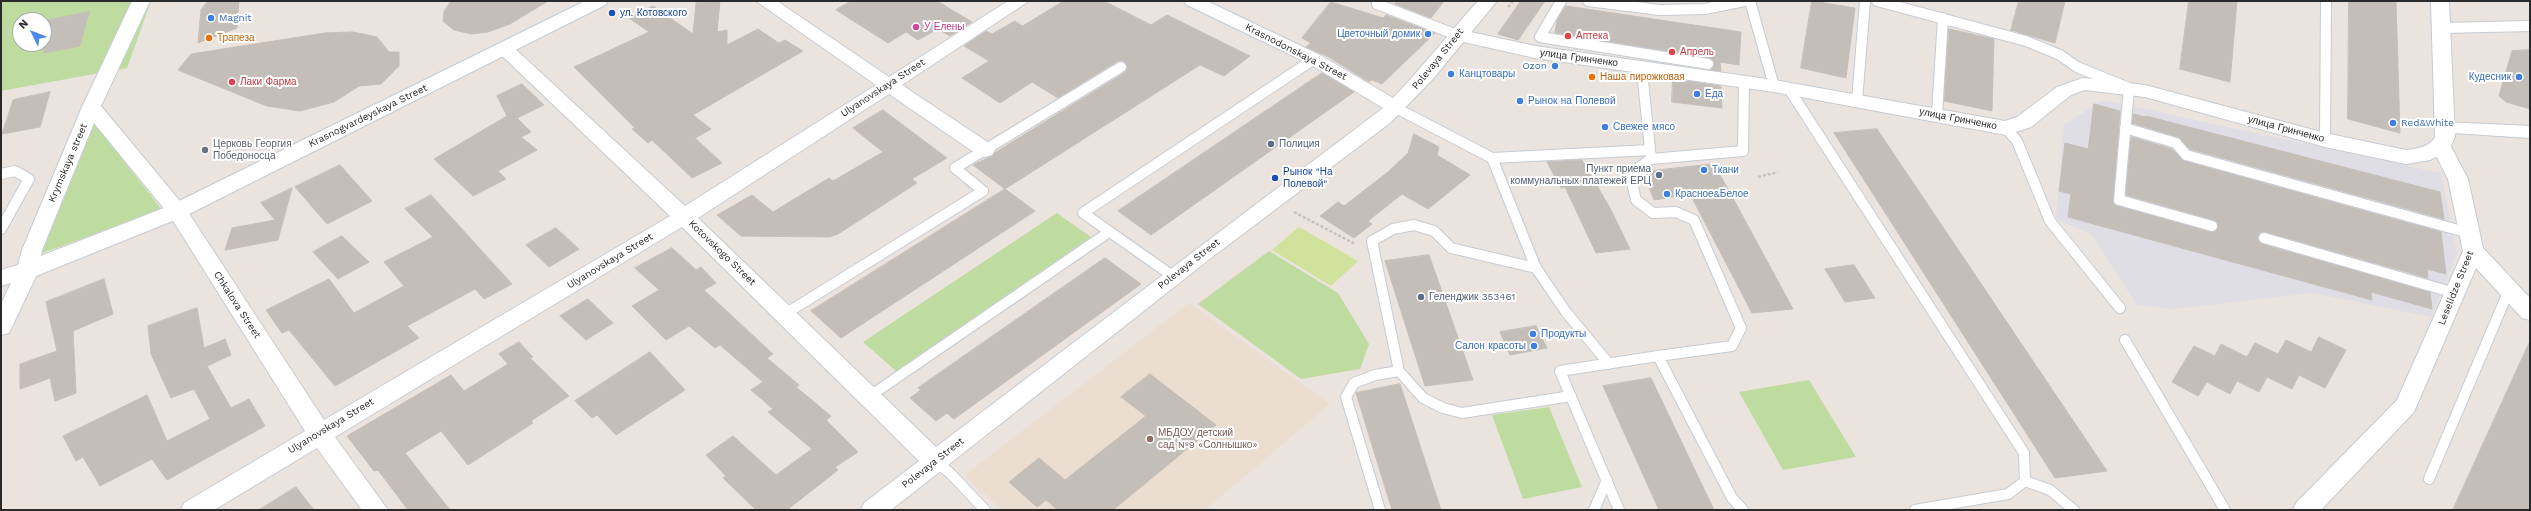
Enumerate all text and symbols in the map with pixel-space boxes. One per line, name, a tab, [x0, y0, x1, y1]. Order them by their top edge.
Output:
place label: ул. Котовского	[620, 7, 687, 19]
marker: ул. Котовского	[607, 8, 617, 18]
north arrow	[12, 12, 52, 52]
place label: Magnit	[219, 12, 251, 24]
marker: Magnit	[206, 13, 216, 23]
text: N	[16, 17, 31, 32]
place label: У Елены	[924, 21, 965, 33]
street label: Krasnodonskaya Street	[1243, 21, 1349, 83]
marker: У Елены	[911, 22, 921, 32]
street label: Polevaya Street	[1410, 26, 1466, 92]
place label: Цветочный домик	[1337, 28, 1420, 40]
marker: Цветочный домик	[1423, 29, 1433, 39]
place label: Аптека	[1576, 30, 1608, 42]
marker: Аптека	[1563, 31, 1573, 41]
place label: Трапеза	[217, 32, 255, 44]
marker: Трапеза	[204, 33, 214, 43]
place label: Апрель	[1680, 46, 1714, 58]
street label: улица Гринченко	[1539, 47, 1619, 69]
marker: Апрель	[1667, 47, 1677, 57]
street label: Ulyanovskaya Street	[839, 56, 927, 120]
place label: Ozon	[1522, 60, 1547, 72]
marker: Ozon	[1550, 61, 1560, 71]
place label: Канцтовары	[1459, 68, 1515, 80]
marker: Канцтовары	[1446, 69, 1456, 79]
place label: Наша пирожковая	[1600, 71, 1685, 83]
place label: Кудесник	[2469, 71, 2511, 83]
marker: Наша пирожковая	[1587, 72, 1597, 82]
marker: Кудесник	[2514, 72, 2524, 82]
place label: Лаки Фарма	[240, 76, 297, 88]
marker: Лаки Фарма	[227, 77, 237, 87]
street label: Krasnogvardeyskaya Street	[307, 82, 429, 150]
place label: Еда	[1705, 88, 1723, 100]
marker: Еда	[1692, 89, 1702, 99]
place label: Рынок на Полевой	[1528, 95, 1615, 107]
marker: Рынок на Полевой	[1515, 96, 1525, 106]
street label: улица Гринченко	[1918, 106, 1998, 132]
street label: улица Гринченко	[2246, 113, 2326, 145]
place label: Red&White	[2401, 117, 2454, 129]
marker: Red&White	[2388, 118, 2398, 128]
place label: Свежее мясо	[1613, 121, 1675, 133]
street label: Krymskaya street	[46, 122, 90, 204]
marker: Свежее мясо	[1600, 122, 1610, 132]
place label: Церковь Георгия Победоносца	[213, 138, 292, 162]
place label: Полиция	[1279, 138, 1320, 150]
marker: Полиция	[1266, 139, 1276, 149]
marker: Церковь Георгия Победоносца	[200, 145, 210, 155]
place label: Пункт приема коммунальных платежей ЕРЦ	[1510, 163, 1651, 186]
place label: Ткани	[1712, 164, 1739, 176]
marker: Ткани	[1699, 165, 1709, 175]
place label: Рынок "На Полевой"	[1283, 166, 1333, 190]
marker: Пункт приема коммунальных платежей ЕРЦ	[1654, 170, 1664, 180]
marker: Рынок "На Полевой"	[1270, 173, 1280, 183]
place label: Красное&Белое	[1675, 188, 1749, 200]
marker: Красное&Белое	[1662, 189, 1672, 199]
street label: Kotovskogo Street	[686, 218, 758, 288]
street label: Ulyanovskaya Street	[565, 231, 655, 291]
street label: Polevaya Street	[1156, 236, 1222, 292]
street label: Leselidze Street	[2436, 249, 2476, 327]
street label: Chkalova Street	[211, 269, 263, 341]
place label: Геленджик 353461	[1429, 291, 1515, 303]
marker: Геленджик 353461	[1416, 292, 1426, 302]
place label: Продукты	[1541, 328, 1586, 340]
marker: Продукты	[1528, 329, 1538, 339]
place label: Салон красоты	[1455, 340, 1526, 352]
marker: Салон красоты	[1529, 341, 1539, 351]
street label: Ulyanovskaya Street	[286, 396, 376, 456]
place label: МБДОУ детский сад №9 «Солнышко»	[1158, 427, 1257, 450]
marker: МБДОУ детский сад №9 «Солнышко»	[1145, 434, 1155, 444]
street label: Polevaya Street	[900, 435, 966, 491]

